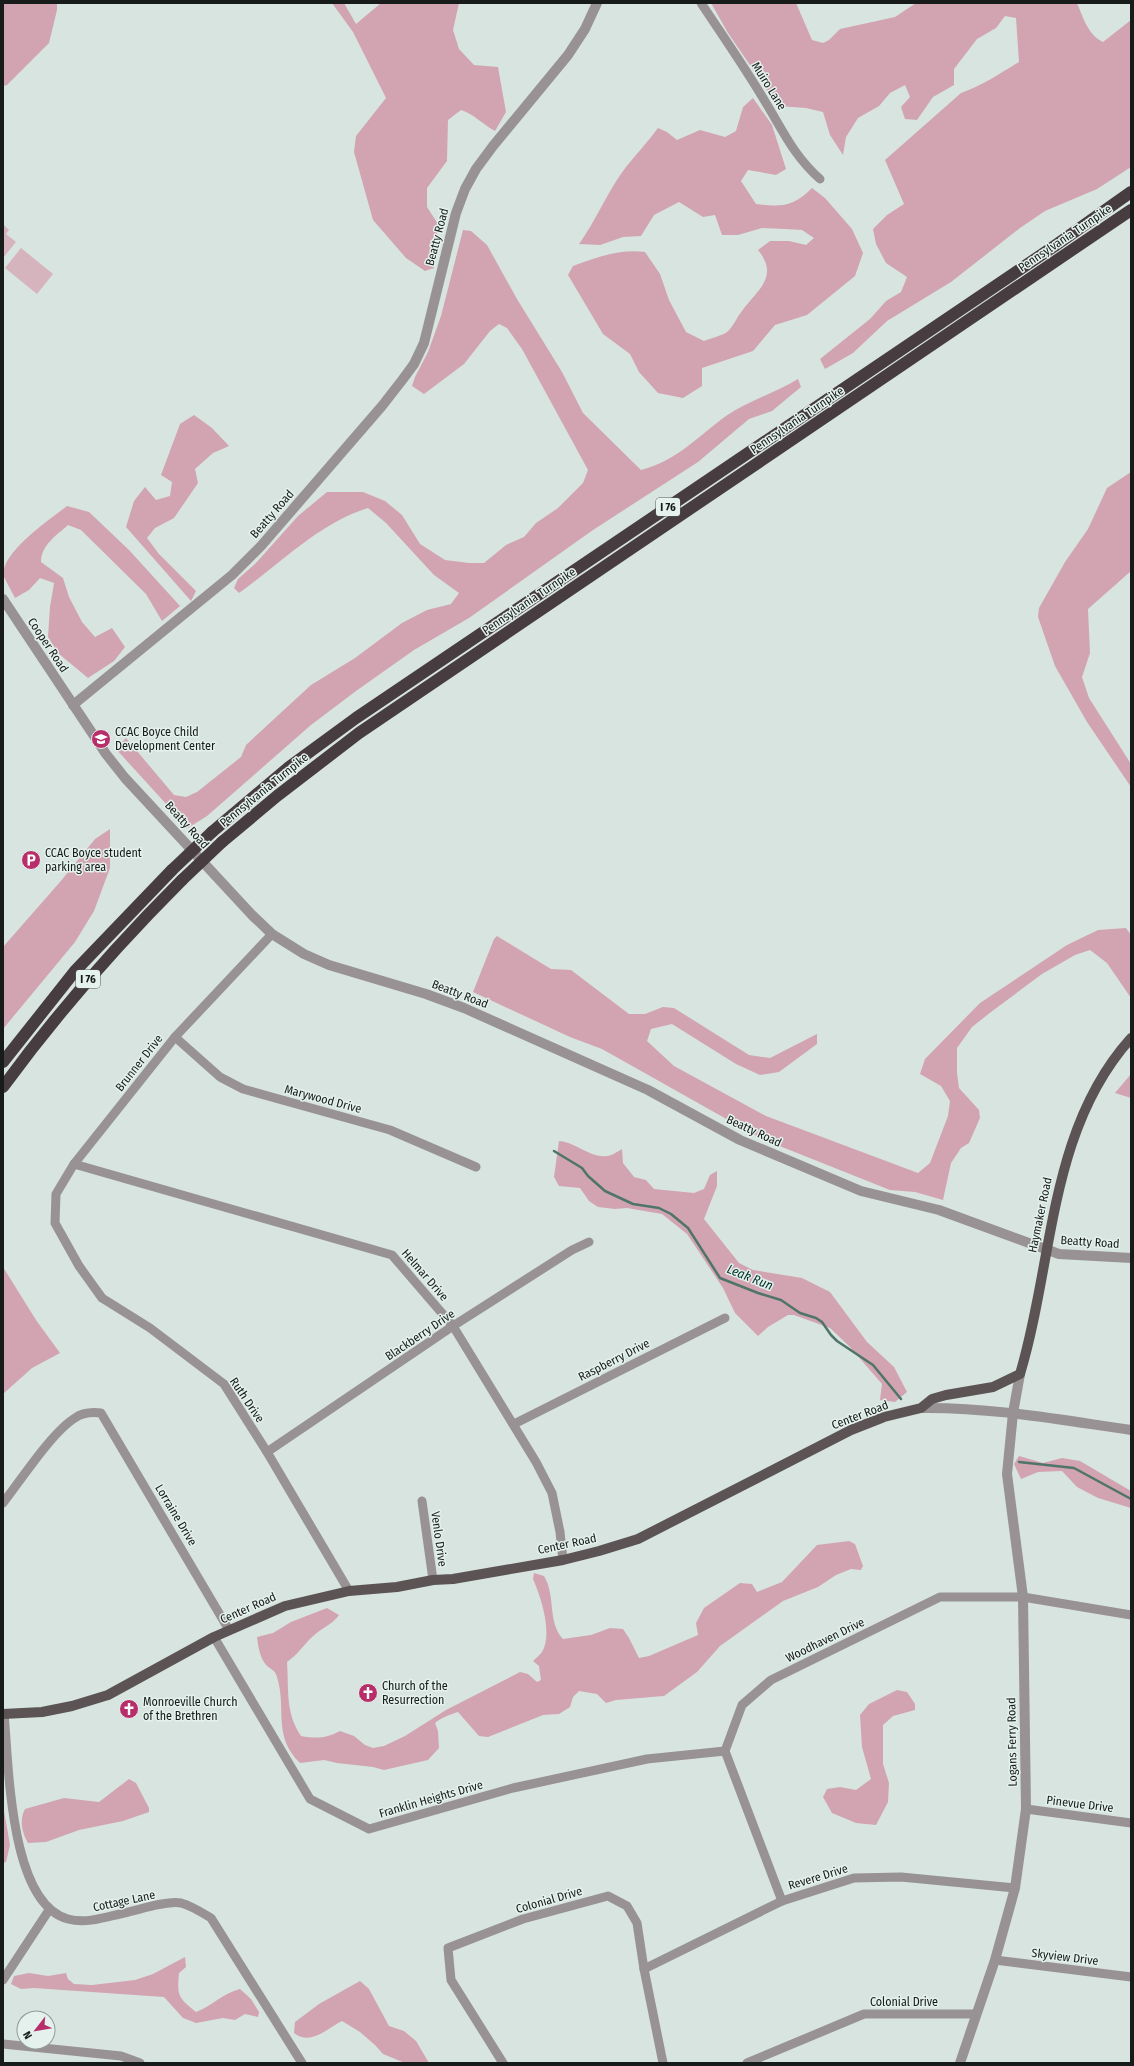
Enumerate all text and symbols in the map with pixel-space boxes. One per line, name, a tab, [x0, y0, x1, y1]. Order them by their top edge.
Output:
street label: Muiro Lane	[749, 59, 789, 113]
street label: Pennsylvania Turnpike	[1016, 202, 1114, 274]
street label: Beatty Road	[423, 207, 451, 267]
street label: Pennsylvania Turnpike	[748, 384, 846, 456]
street label: Beatty Road	[247, 487, 297, 541]
road number: I 76	[656, 498, 680, 516]
street label: Pennsylvania Turnpike	[480, 565, 578, 637]
street label: Cooper Road	[25, 615, 71, 675]
place label: CCAC Boyce Child Development Center	[115, 725, 216, 753]
school or university icon: CCAC Boyce Child Development Center	[90, 728, 112, 750]
street label: Pennsylvania Turnpike	[217, 750, 311, 830]
street label: Beatty Road	[162, 798, 212, 852]
place label: CCAC Boyce student parking area	[45, 846, 142, 874]
parking icon: CCAC Boyce student parking area	[20, 849, 42, 871]
road number: I 76	[76, 970, 100, 988]
street label: Beatty Road	[430, 977, 490, 1011]
street label: Brunner Drive	[113, 1032, 165, 1094]
street label: Marywood Drive	[283, 1082, 363, 1116]
street label: Beatty Road	[724, 1112, 784, 1150]
street label: Haymaker Road	[1025, 1176, 1055, 1254]
street label: Beatty Road	[1060, 1233, 1120, 1251]
street label: Helmar Drive	[399, 1246, 451, 1304]
water label: Leak Run	[725, 1261, 775, 1293]
street label: Blackberry Drive	[383, 1307, 457, 1363]
street label: Raspberry Drive	[576, 1336, 652, 1384]
street label: Ruth Drive	[227, 1375, 267, 1425]
street label: Center Road	[830, 1398, 890, 1432]
street label: Lorraine Drive	[152, 1482, 200, 1548]
street label: Venlo Drive	[428, 1510, 450, 1568]
street label: Center Road	[536, 1531, 598, 1557]
street label: Center Road	[218, 1589, 278, 1627]
street label: Woodhaven Drive	[783, 1615, 867, 1665]
place label: Church of the Resurrection	[382, 1679, 448, 1707]
church icon: Church of the Resurrection	[357, 1682, 379, 1704]
place label: Monroeville Church of the Brethren	[143, 1695, 238, 1723]
street label: Logans Ferry Road	[1004, 1697, 1020, 1787]
church icon: Monroeville Church of the Brethren	[118, 1698, 140, 1720]
street label: Franklin Heights Drive	[378, 1777, 485, 1821]
street label: Pinevue Drive	[1046, 1793, 1114, 1815]
street label: Revere Drive	[787, 1861, 850, 1893]
street label: Colonial Drive	[514, 1884, 584, 1916]
street label: Cottage Lane	[92, 1888, 156, 1914]
street label: Skyview Drive	[1031, 1946, 1099, 1968]
street label: Colonial Drive	[870, 1995, 938, 2009]
north arrow	[16, 2010, 56, 2050]
text: N	[21, 2029, 35, 2041]

